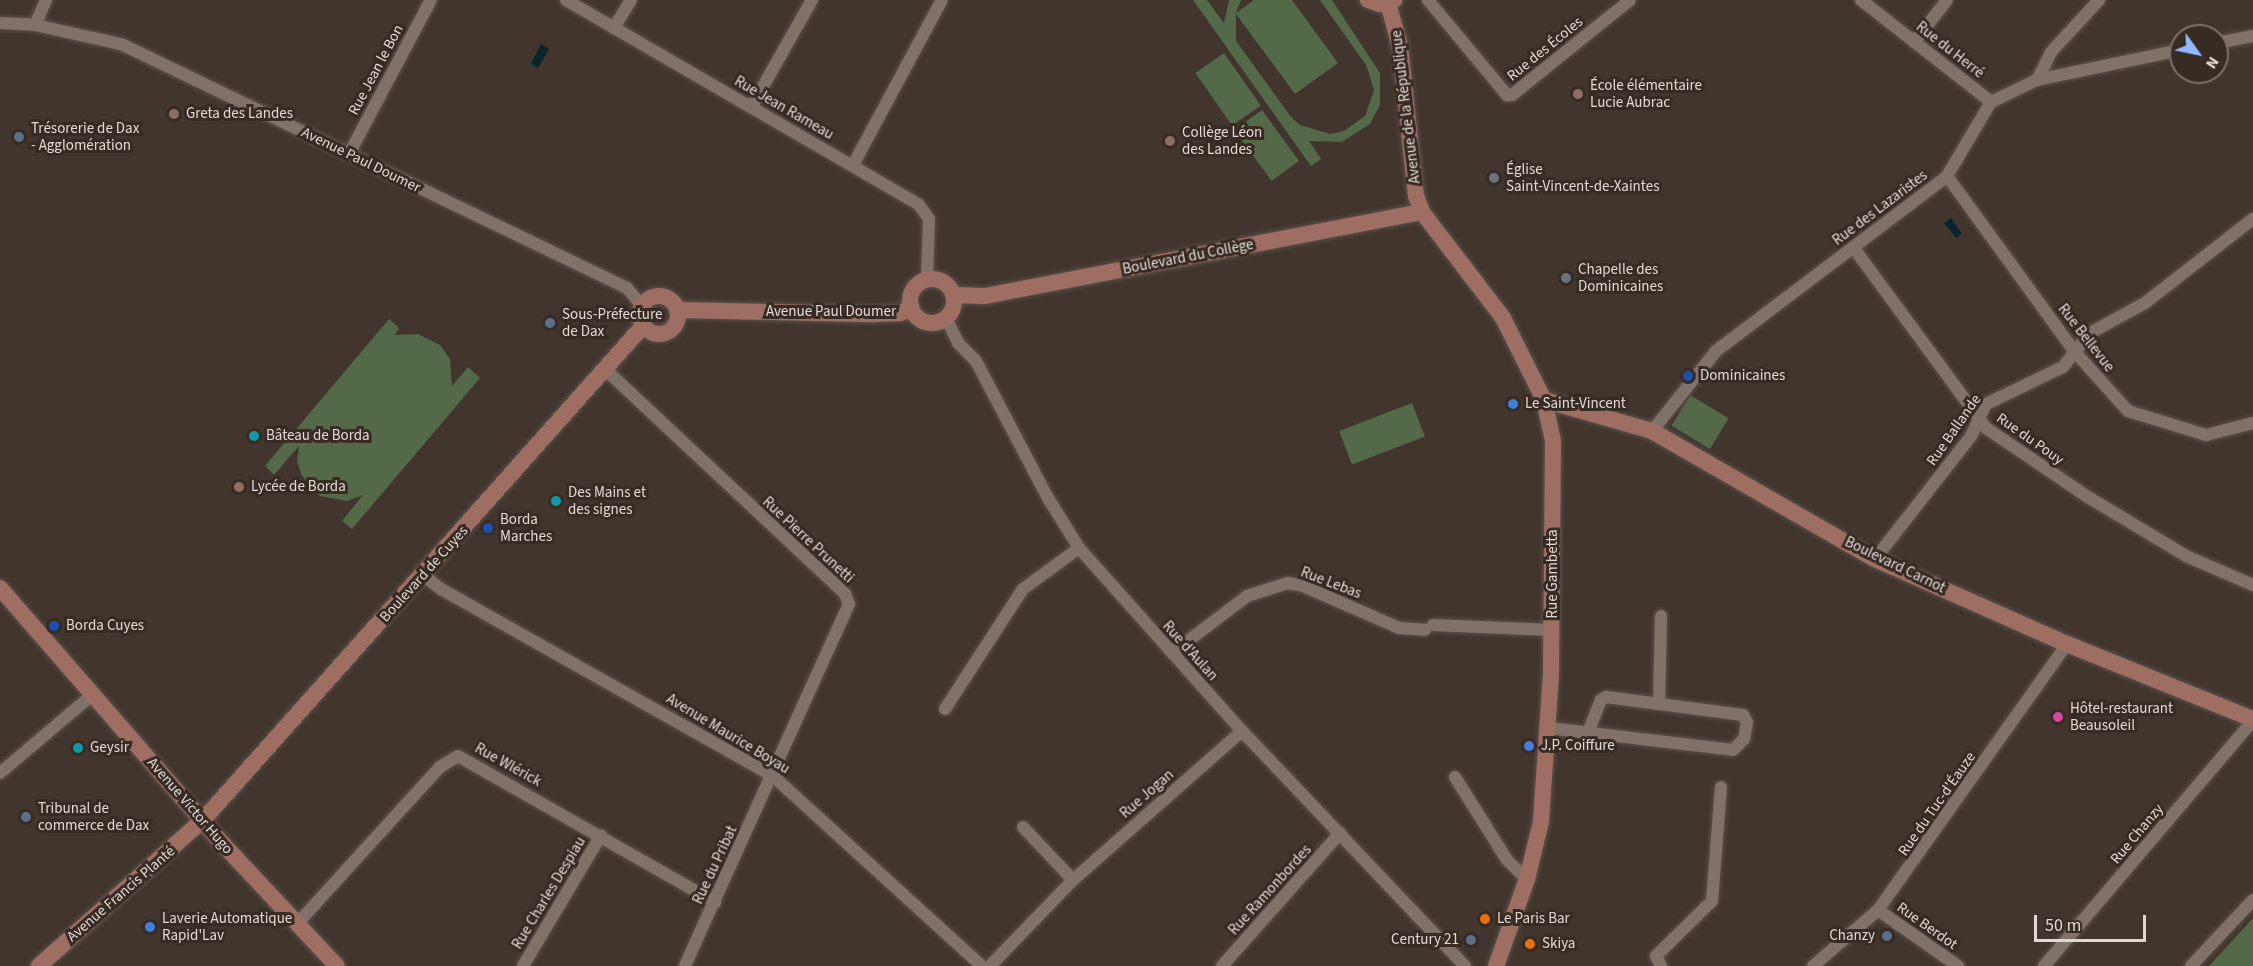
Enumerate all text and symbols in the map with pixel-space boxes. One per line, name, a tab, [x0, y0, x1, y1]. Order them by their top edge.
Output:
street label: Rue des Écoles	[1504, 13, 1586, 85]
street label: Rue du Herré	[1912, 18, 1988, 82]
street label: Rue Jean le Bon	[345, 22, 407, 118]
north arrow	[2169, 24, 2229, 84]
street label: Avenue de la République	[1388, 29, 1424, 185]
text: N	[2200, 52, 2225, 73]
street label: Rue Jean Rameau	[731, 72, 837, 144]
place label: École élémentaire Lucie Aubrac	[1590, 76, 1702, 111]
marker: École élémentaire Lucie Aubrac	[1571, 87, 1585, 101]
place label: Greta des Landes	[186, 105, 293, 123]
marker: Greta des Landes	[167, 107, 181, 121]
place label: Trésorerie de Dax - Agglomération	[31, 119, 139, 154]
street label: Avenue Paul Doumer	[299, 123, 423, 197]
place label: Collège Léon des Landes	[1182, 123, 1262, 158]
marker: Trésorerie de Dax - Agglomération	[12, 130, 26, 144]
marker: Collège Léon des Landes	[1163, 134, 1177, 148]
place label: Église Saint-Vincent-de-Xaintes	[1506, 160, 1659, 195]
street label: Rue des Lazaristes	[1829, 166, 1931, 250]
marker: Église Saint-Vincent-de-Xaintes	[1487, 171, 1501, 185]
street label: Boulevard du Collège	[1121, 235, 1255, 279]
place label: Chapelle des Dominicaines	[1578, 260, 1663, 295]
marker: Chapelle des Dominicaines	[1559, 271, 1573, 285]
street label: Rue Bellevue	[2054, 300, 2118, 376]
street label: Avenue Paul Doumer	[766, 303, 896, 321]
place label: Sous-Préfecture de Dax	[562, 305, 662, 340]
marker: Sous-Préfecture de Dax	[543, 316, 557, 330]
place label: Dominicaines	[1700, 367, 1785, 385]
marker: Dominicaines	[1681, 369, 1695, 383]
street label: Rue Ballande	[1923, 391, 1985, 469]
place label: Le Saint-Vincent	[1525, 395, 1626, 413]
marker: Le Saint-Vincent	[1506, 397, 1520, 411]
street label: Rue du Pouy	[1993, 409, 2067, 469]
place label: Bâteau de Borda	[266, 427, 370, 445]
marker: Bâteau de Borda	[247, 429, 261, 443]
place label: Lycée de Borda	[251, 478, 346, 496]
marker: Lycée de Borda	[232, 480, 246, 494]
place label: Des Mains et des signes	[568, 483, 646, 518]
street label: Rue Pierre Prunetti	[759, 493, 857, 587]
marker: Des Mains et des signes	[549, 494, 563, 508]
place label: Borda Marches	[500, 510, 552, 545]
marker: Borda Marches	[481, 521, 495, 535]
street label: Boulevard de Cuyes	[376, 522, 472, 626]
street label: Rue Gambetta	[1544, 529, 1562, 619]
street label: Boulevard Carnot	[1842, 533, 1948, 597]
street label: Rue Lebas	[1298, 563, 1364, 603]
place label: Borda Cuyes	[66, 617, 144, 635]
street label: Rue d'Aulan	[1158, 617, 1222, 685]
marker: Borda Cuyes	[47, 619, 61, 633]
street label: Avenue Maurice Boyau	[663, 690, 793, 778]
place label: Hôtel-restaurant Beausoleil	[2070, 699, 2173, 734]
marker: Hôtel-restaurant Beausoleil	[2051, 710, 2065, 724]
place label: J.P. Coiffure	[1541, 737, 1615, 755]
place label: Geysir	[90, 739, 129, 757]
street label: Rue Wlérick	[472, 739, 544, 791]
marker: J.P. Coiffure	[1522, 739, 1536, 753]
marker: Geysir	[71, 741, 85, 755]
street label: Rue du Tuc-d'Éauze	[1894, 749, 1980, 859]
street label: Avenue Victor Hugo	[143, 754, 237, 858]
street label: Rue Jogan	[1116, 766, 1178, 822]
place label: Tribunal de commerce de Dax	[38, 799, 149, 834]
street label: Rue Chanzy	[2107, 800, 2167, 868]
marker: Tribunal de commerce de Dax	[19, 810, 33, 824]
street label: Rue du Pribat	[689, 823, 741, 907]
street label: Rue Charles Despiau	[508, 834, 590, 952]
street label: Rue Ramonbordes	[1225, 841, 1315, 939]
street label: Avenue Francis Planté	[63, 842, 179, 946]
street label: Rue Berdot	[1893, 899, 1961, 953]
scale bar	[2037, 903, 2150, 941]
place label: Laverie Automatique Rapid'Lav	[162, 909, 292, 944]
place label: Le Paris Bar	[1497, 910, 1570, 928]
marker: Le Paris Bar	[1478, 912, 1492, 926]
text: 50 m	[2045, 913, 2081, 938]
marker: Laverie Automatique Rapid'Lav	[143, 920, 157, 934]
place label: Chanzy	[1829, 927, 1875, 945]
marker: Chanzy	[1880, 929, 1894, 943]
place label: Century 21	[1391, 931, 1459, 949]
marker: Century 21	[1464, 933, 1478, 947]
place label: Skiya	[1542, 935, 1575, 953]
marker: Skiya	[1523, 937, 1537, 951]

